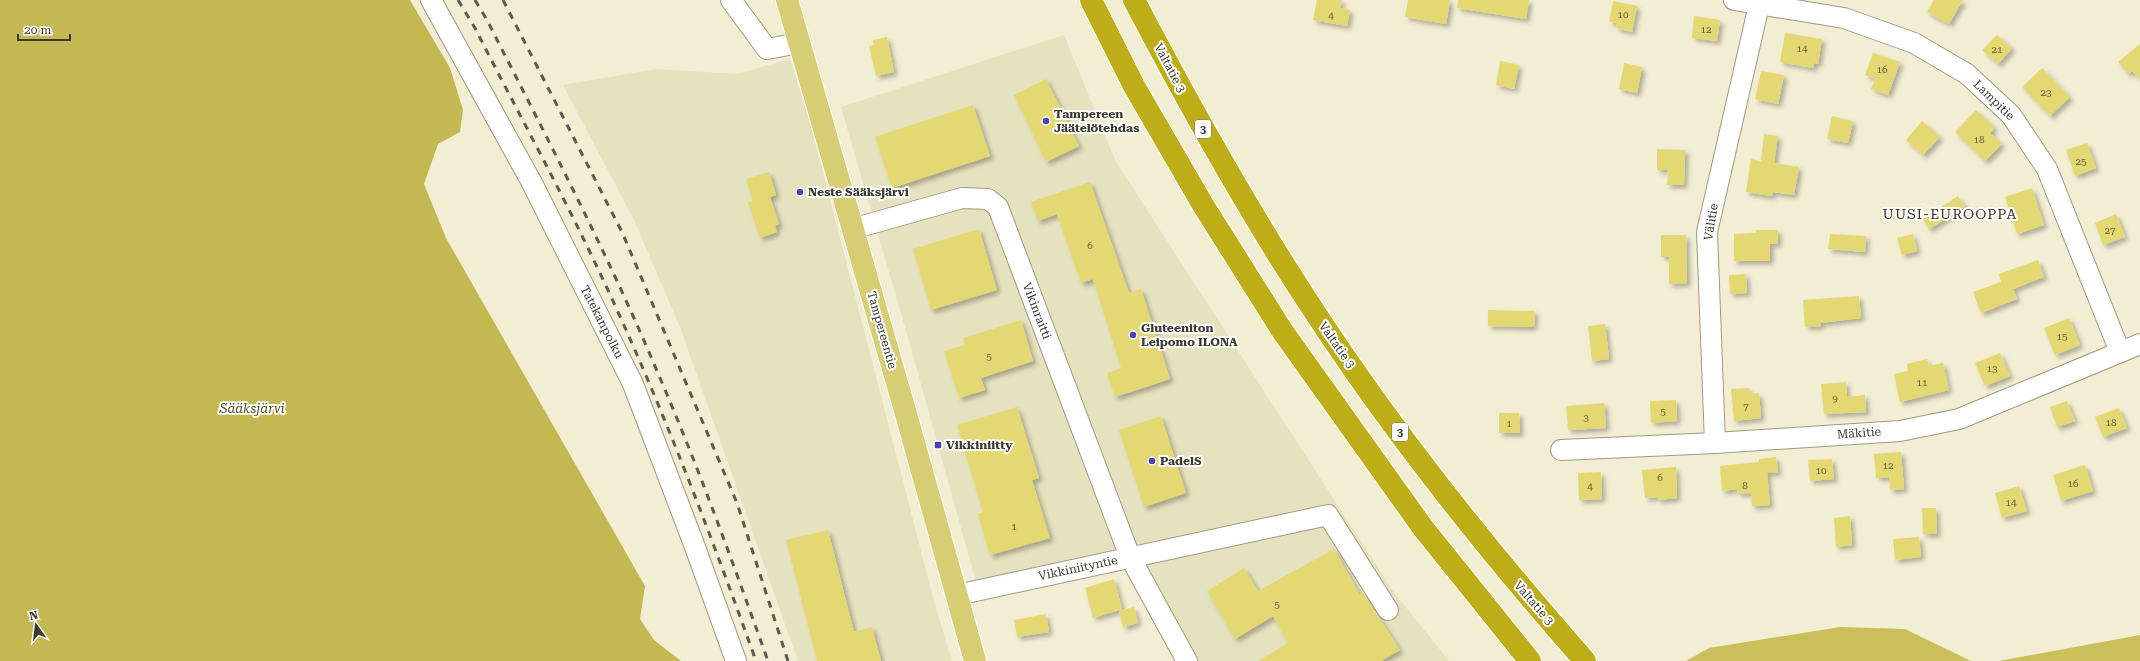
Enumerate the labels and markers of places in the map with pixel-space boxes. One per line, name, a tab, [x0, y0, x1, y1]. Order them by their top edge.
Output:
place label: Tampereen Jäätelötehdas	[1054, 107, 1139, 135]
marker: Tampereen Jäätelötehdas	[1041, 116, 1051, 126]
place label: Neste Sääksjärvi	[808, 185, 909, 199]
marker: Neste Sääksjärvi	[795, 187, 805, 197]
place label: Gluteeniton Leipomo ILONA	[1141, 321, 1238, 349]
marker: Gluteeniton Leipomo ILONA	[1128, 330, 1138, 340]
place label: Vikkiniitty	[946, 438, 1013, 452]
marker: Vikkiniitty	[933, 440, 943, 450]
place label: PadelS	[1160, 454, 1202, 468]
marker: PadelS	[1147, 456, 1157, 466]

